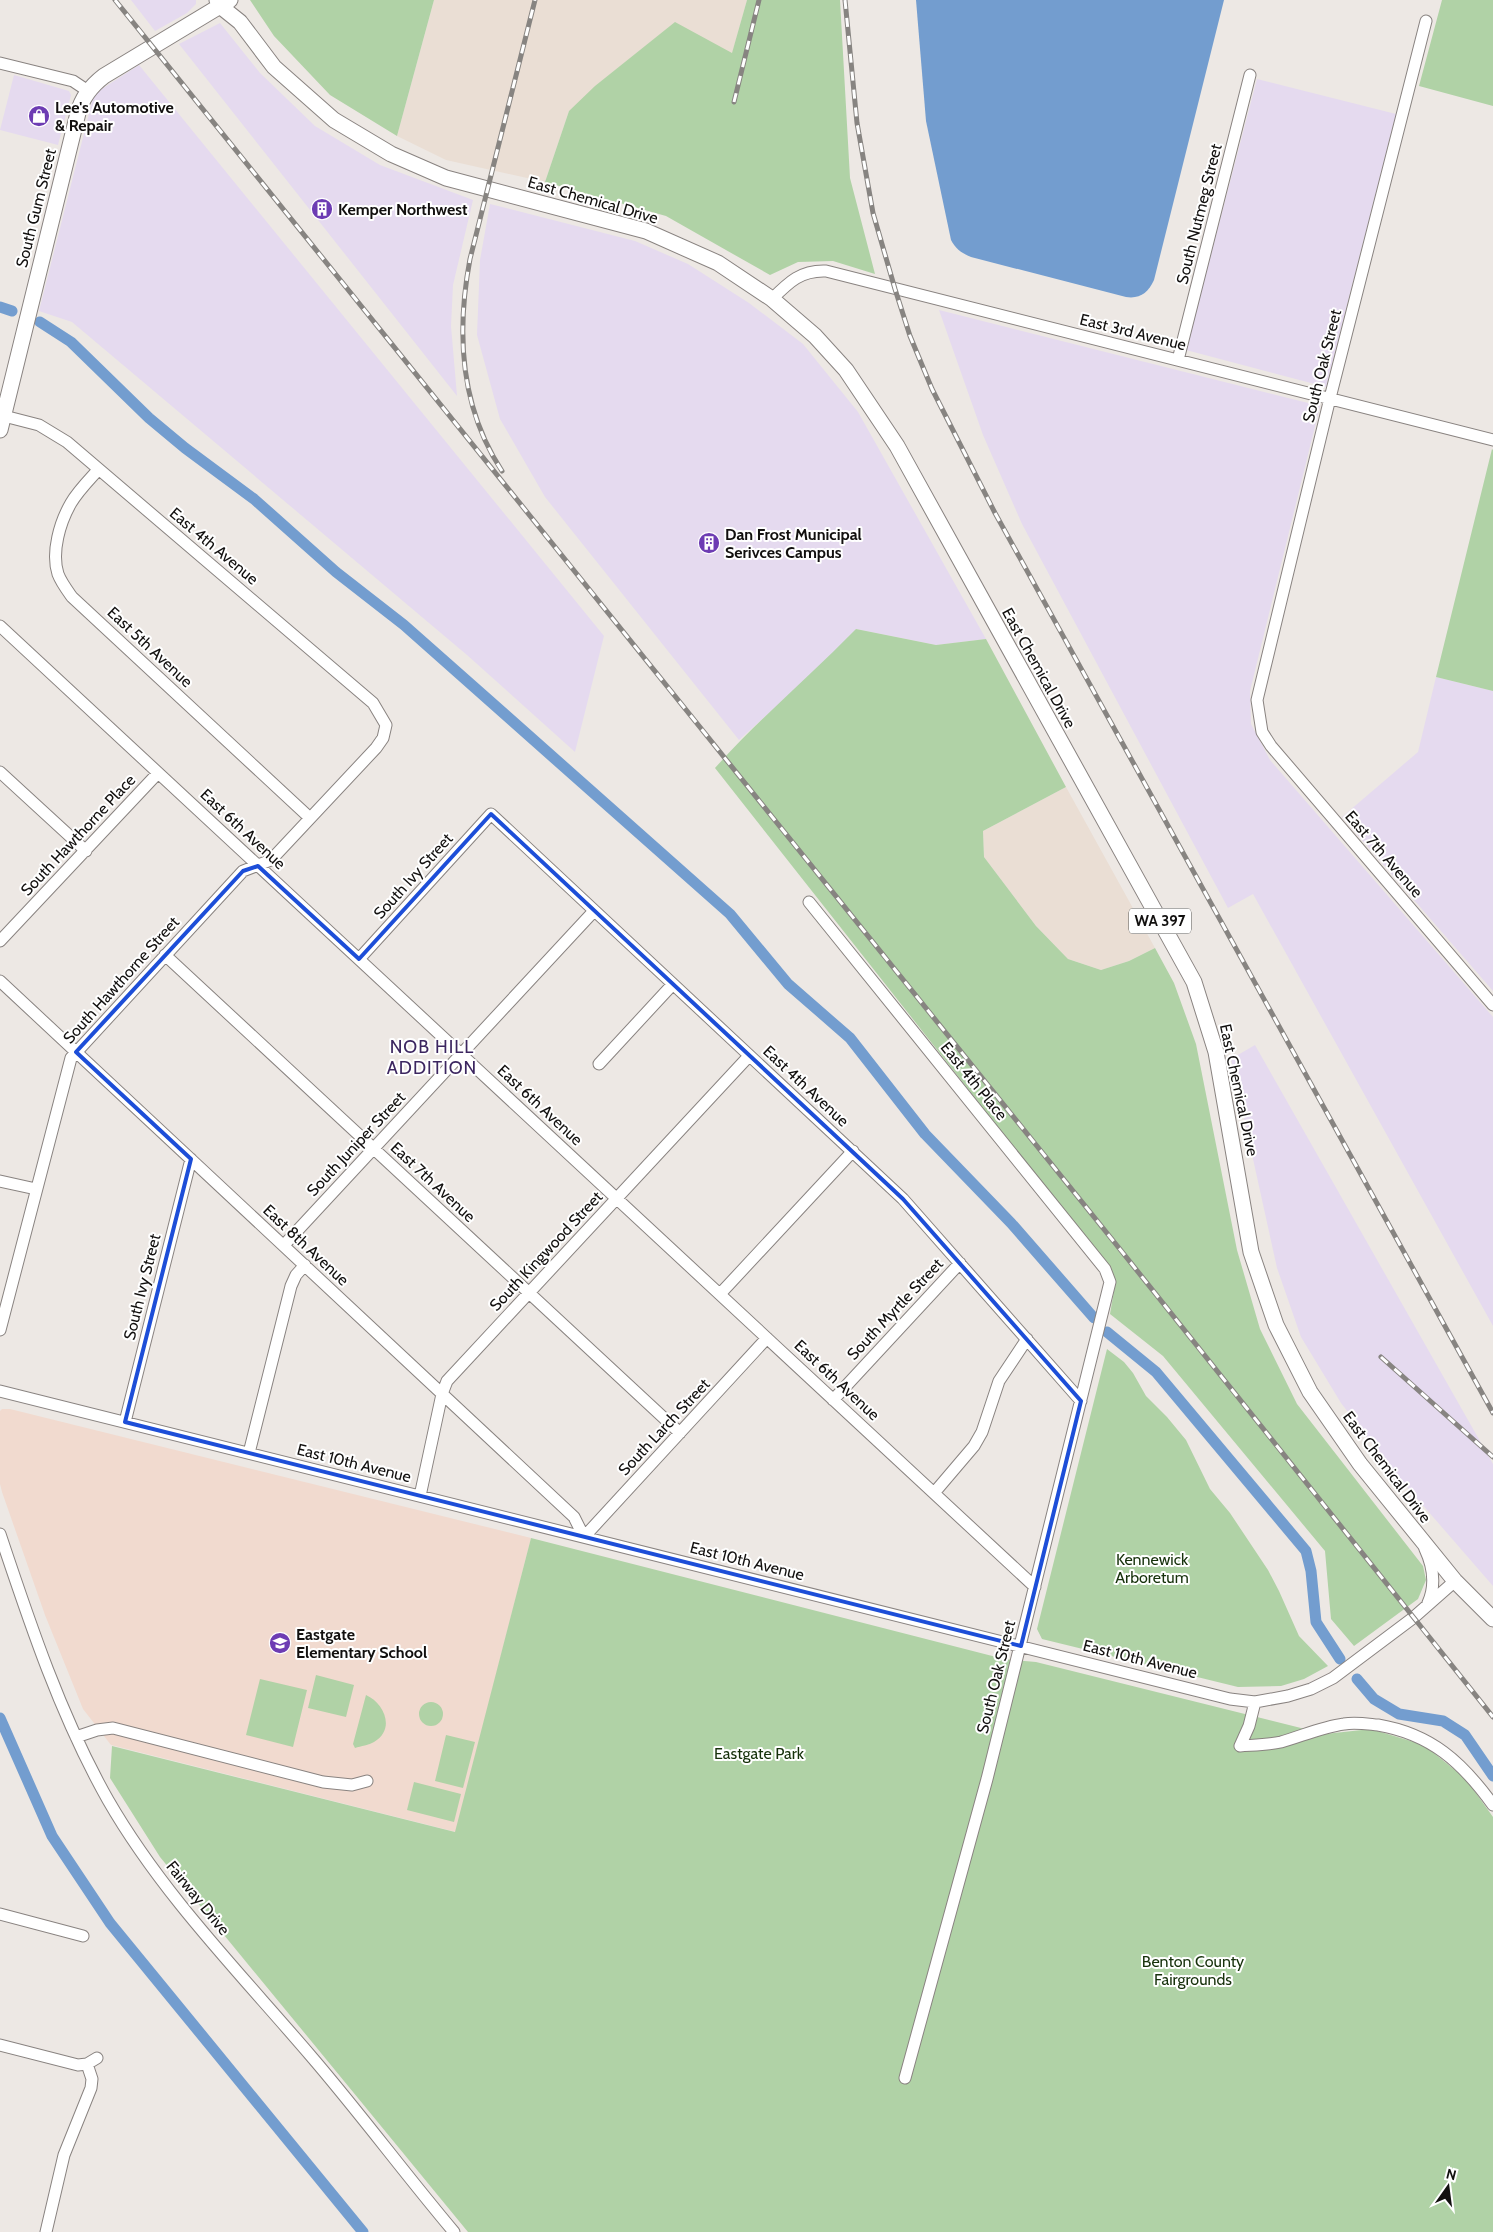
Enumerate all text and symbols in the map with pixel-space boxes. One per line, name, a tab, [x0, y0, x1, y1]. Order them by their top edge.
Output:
place label: Lee's Automotive & Repair	[55, 98, 174, 135]
shop icon: Lee's Automotive & Repair	[27, 104, 51, 128]
street label: South Nutmeg Street	[1172, 141, 1226, 286]
street label: South Gum Street	[12, 146, 60, 269]
street label: East Chemical Drive	[526, 172, 660, 228]
building icon: Kemper Northwest	[310, 197, 334, 221]
place label: Kemper Northwest	[338, 200, 468, 219]
street label: South Oak Street	[1299, 307, 1345, 425]
street label: East 3rd Avenue	[1078, 310, 1188, 354]
street label: East 4th Avenue	[166, 503, 262, 589]
place label: Dan Frost Municipal Serivces Campus	[725, 525, 862, 562]
building icon: Dan Frost Municipal Serivces Campus	[697, 531, 721, 555]
street label: East 5th Avenue	[104, 603, 196, 691]
street label: East Chemical Drive	[998, 605, 1080, 731]
street label: South Hawthorne Place	[17, 770, 139, 900]
street label: East 6th Avenue	[196, 785, 290, 873]
street label: East 7th Avenue	[1341, 807, 1427, 901]
street label: South Ivy Street	[370, 829, 457, 923]
road number: WA 397	[1129, 908, 1191, 934]
street label: South Hawthorne Street	[59, 912, 183, 1047]
street label: East Chemical Drive	[1216, 1022, 1262, 1158]
district label: NOB HILL ADDITION	[387, 1036, 477, 1079]
street label: East 4th Place	[937, 1038, 1011, 1124]
street label: East 4th Avenue	[759, 1042, 853, 1130]
street label: East 6th Avenue	[493, 1061, 587, 1149]
street label: South Juniper Street	[303, 1087, 410, 1200]
street label: East 7th Avenue	[387, 1138, 479, 1226]
street label: South Kingwood Street	[486, 1187, 607, 1315]
street label: East 8th Avenue	[259, 1200, 353, 1290]
street label: South Ivy Street	[120, 1231, 165, 1342]
street label: South Myrtle Street	[843, 1254, 947, 1364]
street label: East 6th Avenue	[790, 1336, 884, 1424]
street label: South Larch Street	[614, 1374, 714, 1479]
street label: East Chemical Drive	[1339, 1408, 1435, 1526]
street label: East 10th Avenue	[295, 1440, 413, 1486]
street label: East 10th Avenue	[688, 1538, 806, 1584]
park label: Kennewick Arboretum	[1115, 1550, 1189, 1587]
street label: South Oak Street	[973, 1618, 1019, 1736]
place label: Eastgate Elementary School	[296, 1625, 427, 1662]
school or university icon: Eastgate Elementary School	[268, 1631, 292, 1655]
street label: East 10th Avenue	[1081, 1636, 1199, 1682]
park label: Eastgate Park	[714, 1744, 805, 1763]
street label: Fairway Drive	[162, 1857, 234, 1939]
park label: Benton County Fairgrounds	[1142, 1952, 1244, 1989]
north arrow	[1423, 2162, 1473, 2212]
text: N	[1444, 2164, 1458, 2184]

